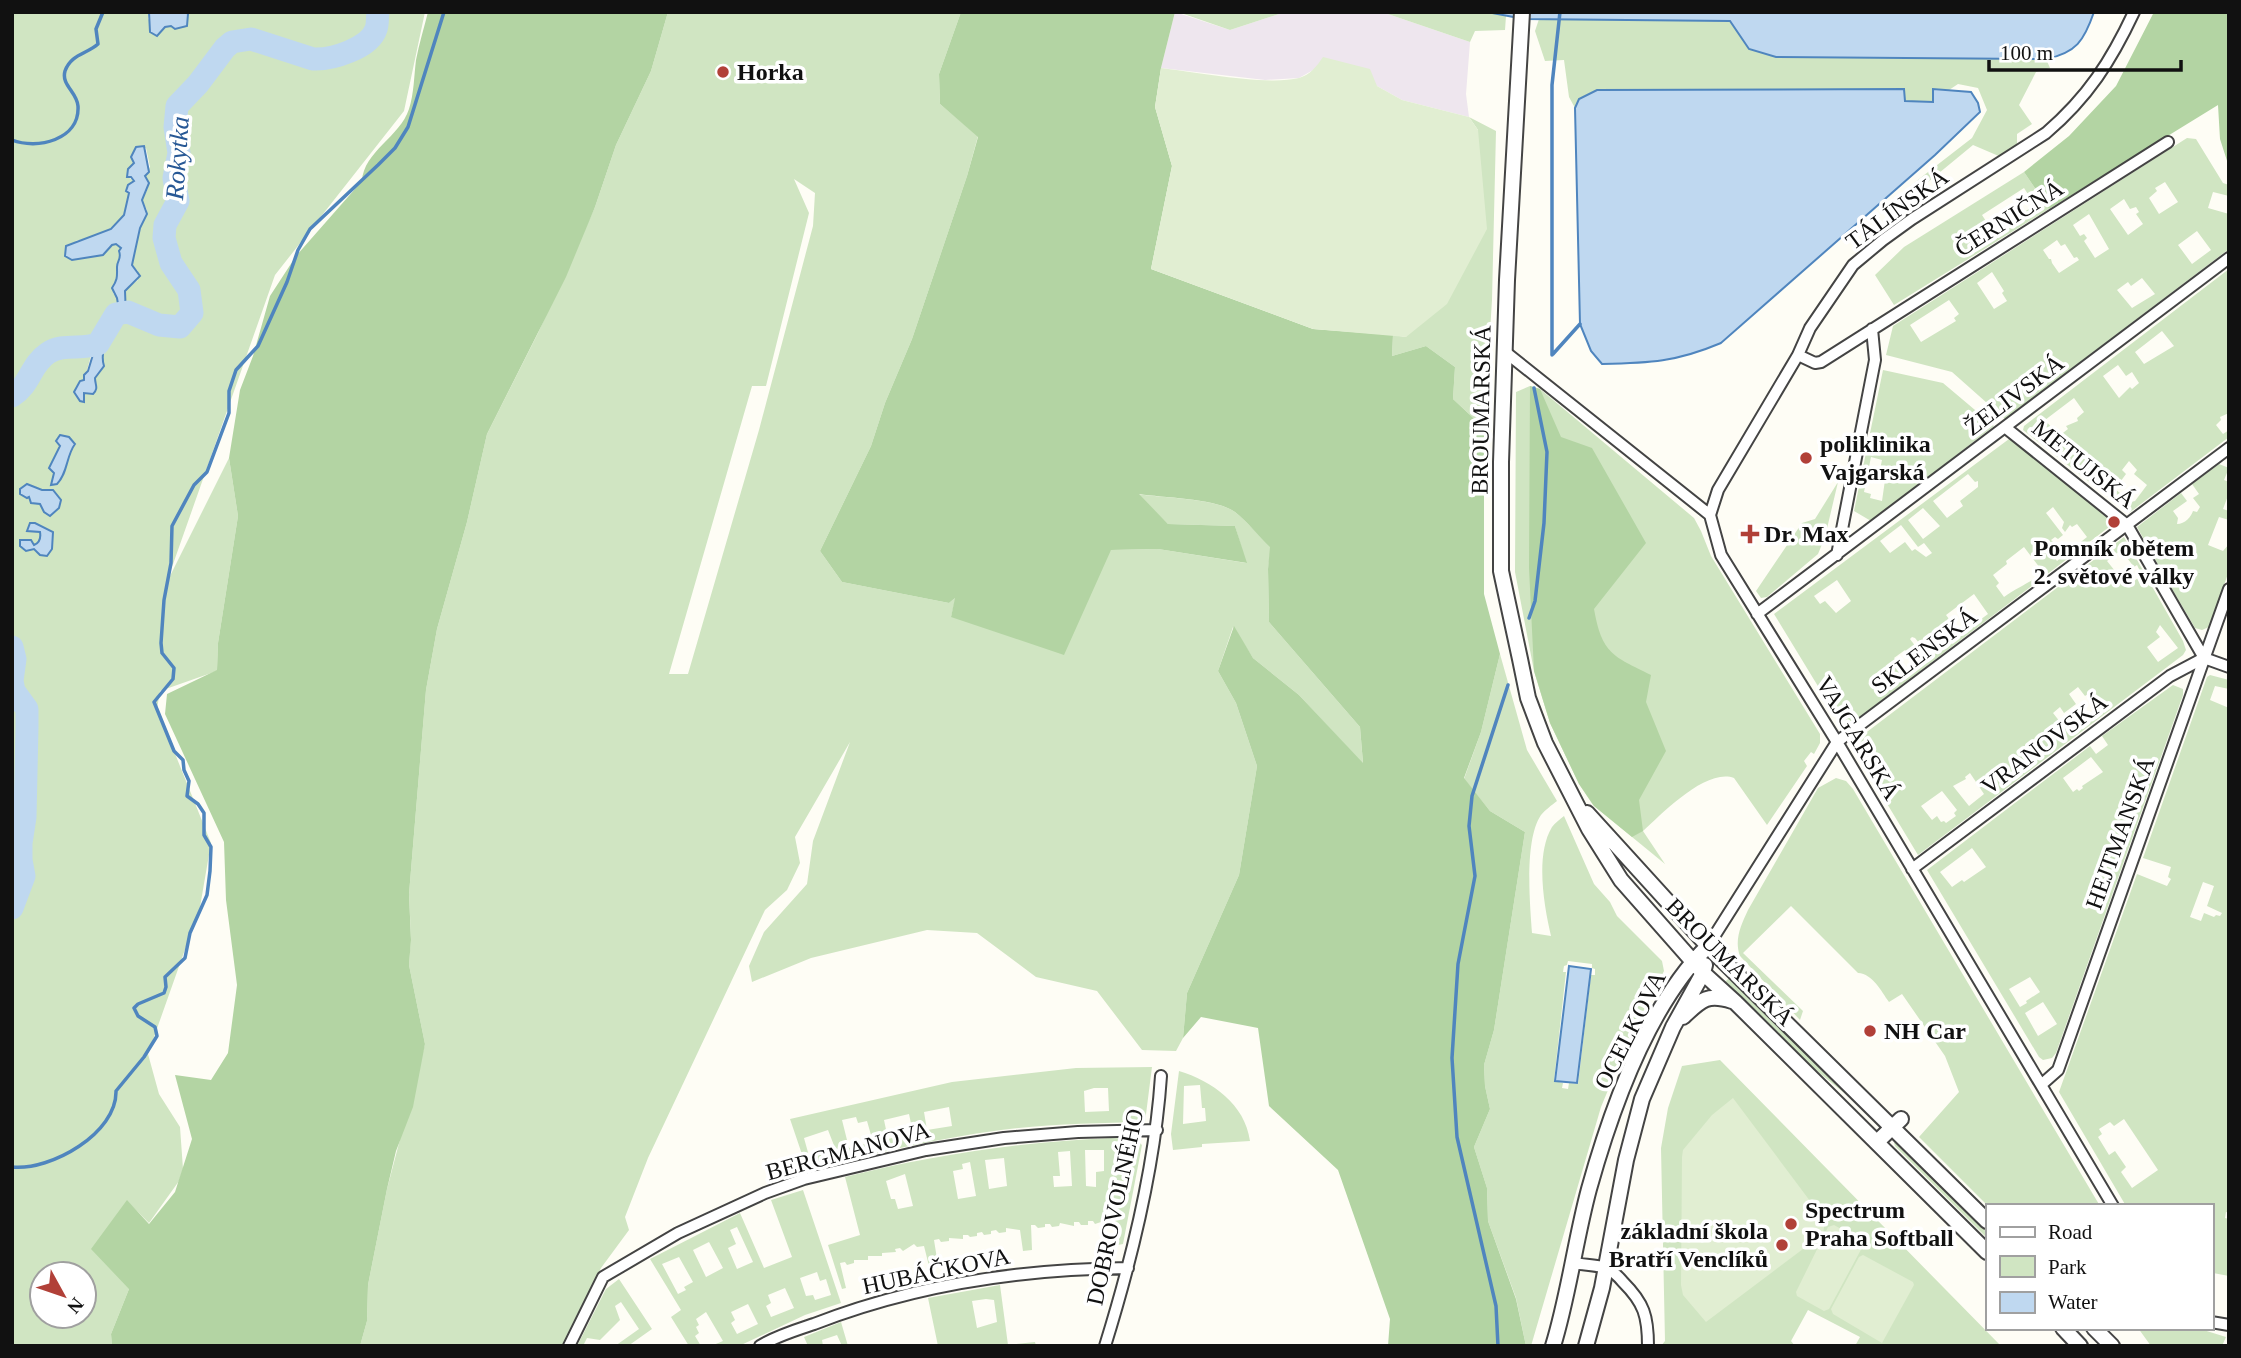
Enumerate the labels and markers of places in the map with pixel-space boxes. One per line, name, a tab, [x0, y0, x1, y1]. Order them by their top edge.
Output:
place label: Horka	[737, 59, 804, 85]
marker: Horka	[715, 64, 731, 80]
place label: poliklinika Vajgarská	[1820, 431, 1931, 485]
marker: poliklinika Vajgarská	[1798, 450, 1814, 466]
marker: Pomník obětem 2. světové války	[2106, 514, 2122, 530]
place label: Dr. Max	[1764, 521, 1848, 547]
marker: Dr. Max	[1742, 526, 1758, 542]
place label: Pomník obětem 2. světové války	[2034, 535, 2194, 589]
place label: NH Car	[1884, 1018, 1966, 1044]
marker: NH Car	[1862, 1023, 1878, 1039]
place label: Spectrum Praha Softball	[1805, 1197, 1954, 1251]
marker: Spectrum Praha Softball	[1783, 1216, 1799, 1232]
place label: základní škola Bratří Venclíků	[1609, 1218, 1768, 1272]
marker: základní škola Bratří Venclíků	[1774, 1237, 1790, 1253]

